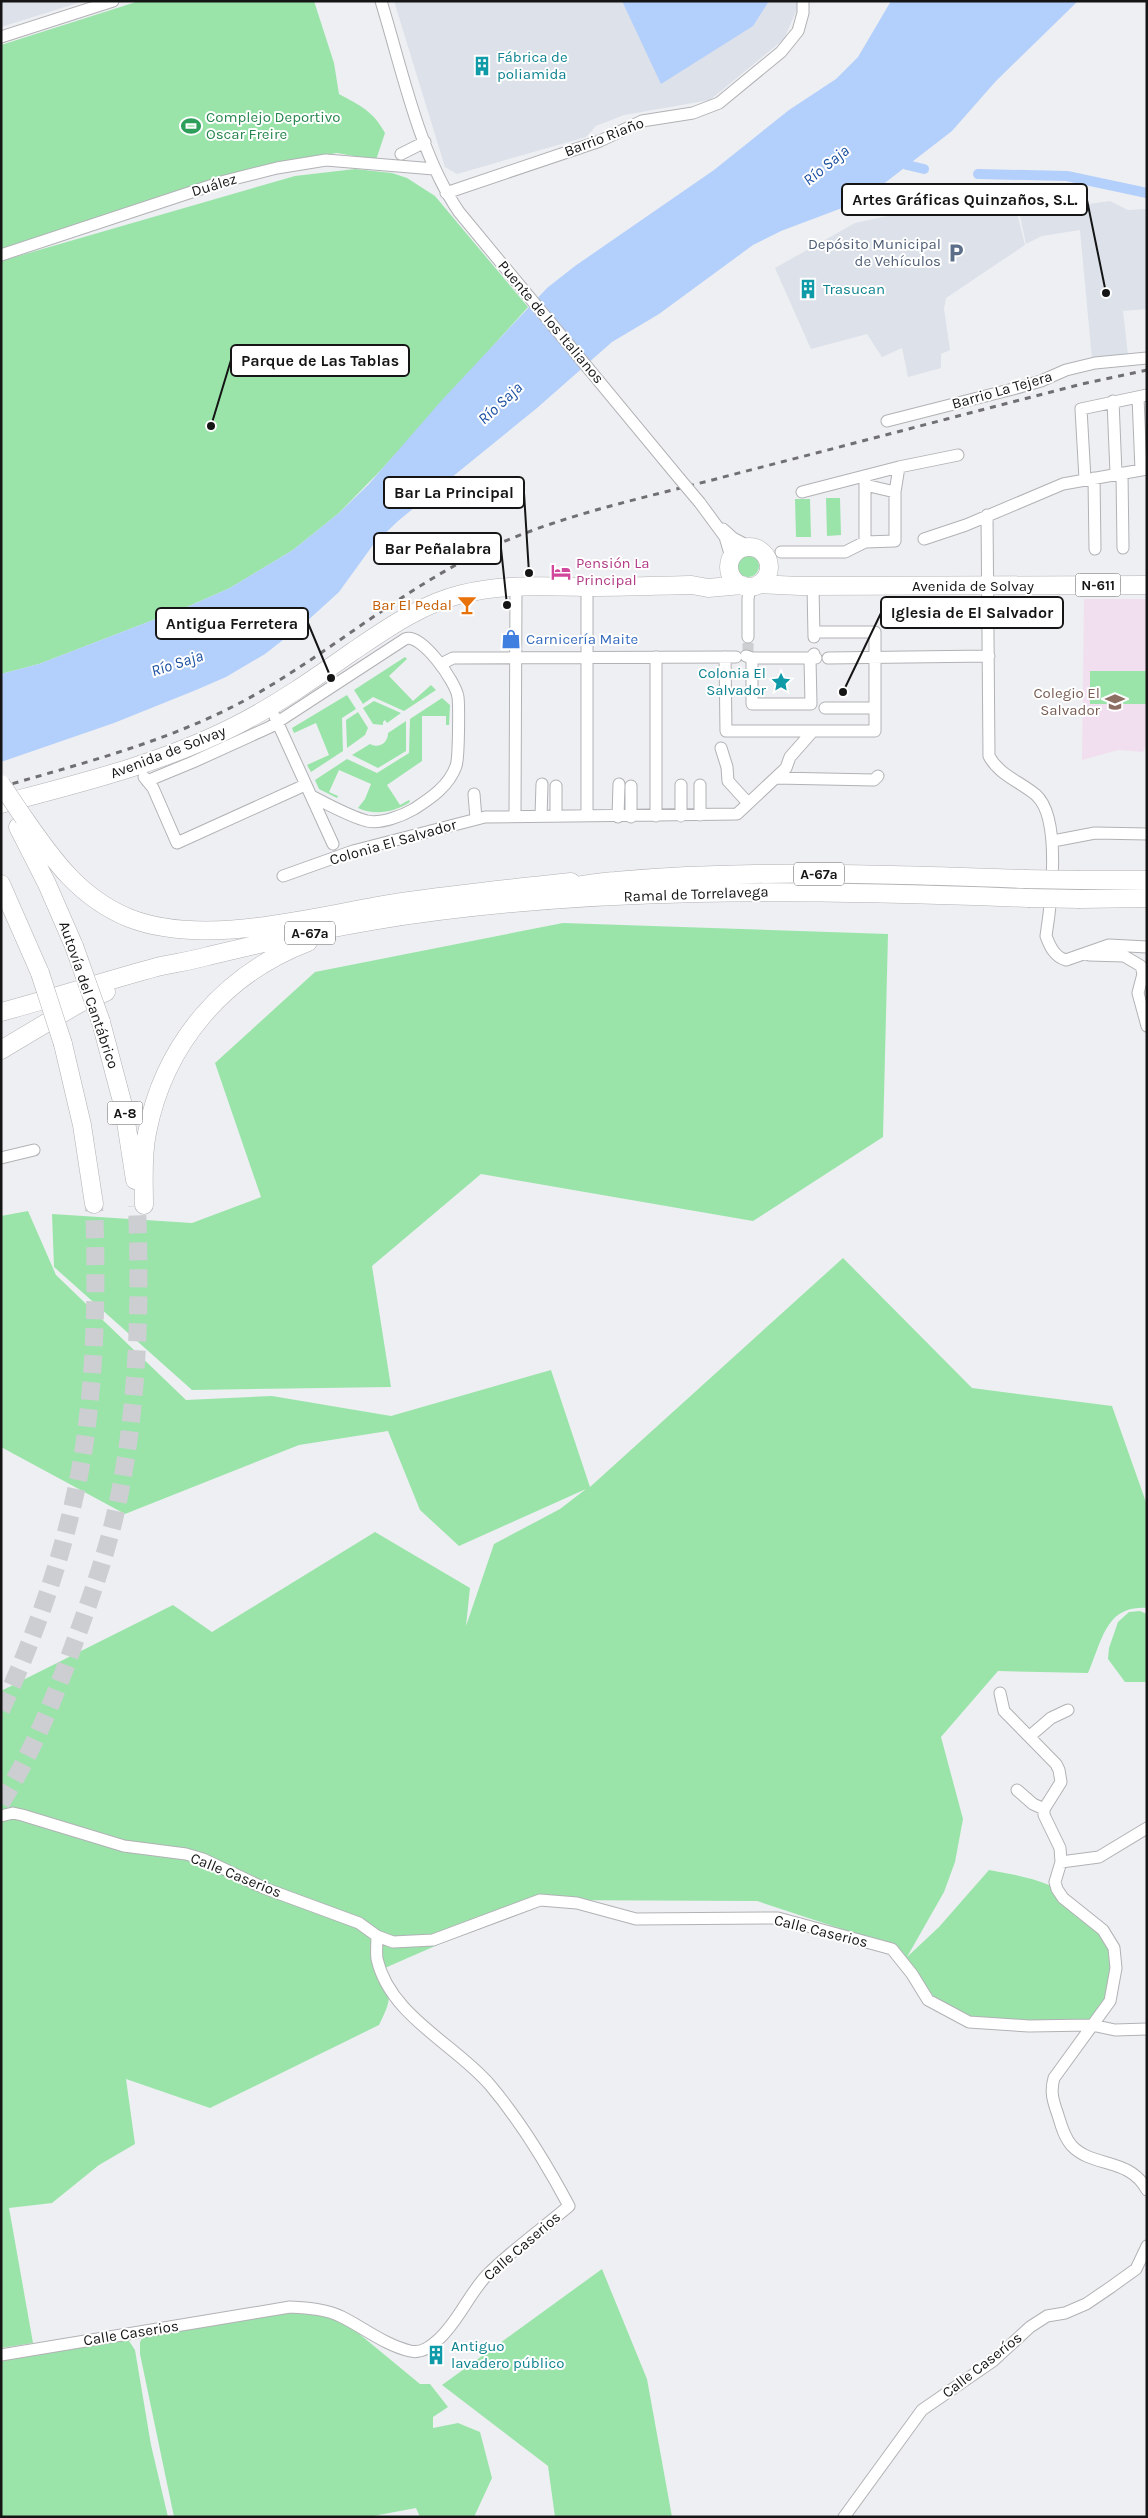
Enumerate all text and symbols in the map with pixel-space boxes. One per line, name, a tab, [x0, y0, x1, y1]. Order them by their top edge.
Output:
place label: Fábrica de poliamida	[497, 48, 568, 83]
building icon: Fábrica de poliamida	[471, 55, 493, 77]
place label: Complejo Deportivo Oscar Freire	[206, 108, 340, 143]
street label: Barrio Riaño	[562, 114, 646, 160]
sports icon: Complejo Deportivo Oscar Freire	[180, 115, 202, 137]
water label: Río Saja	[799, 141, 853, 189]
street label: Duález	[189, 170, 239, 200]
callout: Artes Gráficas Quinzaños, S.L.	[842, 184, 1087, 215]
text: Artes Gráficas Quinzaños, S.L.	[852, 190, 1078, 209]
place label: Depósito Municipal de Vehículos	[808, 235, 941, 270]
parking icon: Depósito Municipal de Vehículos	[945, 242, 967, 264]
street label: Puente de los Italianos	[494, 257, 608, 387]
building icon: Trasucan	[797, 278, 819, 300]
place label: Trasucan	[823, 280, 885, 298]
callout: Parque de Las Tablas	[231, 345, 409, 376]
text: Parque de Las Tablas	[241, 351, 399, 370]
street label: Barrio La Tejera	[950, 367, 1054, 413]
water label: Río Saja	[474, 378, 526, 428]
callout: Bar La Principal	[384, 477, 524, 508]
text: Bar La Principal	[394, 483, 514, 502]
callout: Bar Peñalabra	[374, 533, 501, 564]
text: Bar Peñalabra	[385, 539, 491, 558]
place label: Pensión La Principal	[576, 554, 650, 589]
hotel icon: Pensión La Principal	[550, 561, 572, 583]
road number: N-611	[1076, 574, 1120, 596]
street label: Avenida de Solvay	[912, 577, 1034, 595]
bar icon: Bar El Pedal	[456, 594, 478, 616]
place label: Bar El Pedal	[372, 596, 452, 614]
callout: Iglesia de El Salvador	[881, 597, 1063, 628]
text: Iglesia de El Salvador	[891, 603, 1054, 622]
callout: Antigua Ferretera	[156, 608, 308, 639]
text: Antigua Ferretera	[166, 614, 298, 633]
shop icon: Carnicería Maite	[500, 628, 522, 650]
place label: Carnicería Maite	[526, 630, 638, 648]
water label: Río Saja	[148, 646, 206, 680]
place label: Colonia El Salvador	[698, 664, 767, 699]
place icon: Colonia El Salvador	[770, 671, 792, 693]
place label: Colegio El Salvador	[1033, 684, 1101, 719]
school or university icon: Colegio El Salvador	[1104, 691, 1126, 713]
street label: Avenida de Solvay	[108, 722, 228, 782]
street label: Colonia El Salvador	[327, 815, 459, 869]
road number: A-67a	[794, 862, 844, 886]
street label: Ramal de Torrelavega	[623, 882, 769, 906]
street label: Autovía del Cantábrico	[55, 919, 123, 1071]
road number: A-67a	[285, 921, 335, 944]
road number: A-8	[108, 1102, 142, 1124]
street label: Calle Caserios	[188, 1849, 284, 1901]
street label: Calle Caserios	[772, 1911, 870, 1951]
street label: Calle Caserios	[480, 2208, 564, 2284]
street label: Calle Caserios	[82, 2317, 180, 2349]
street label: Calle Caseríos	[939, 2328, 1025, 2402]
place label: Antiguo lavadero público	[451, 2337, 564, 2372]
building icon: Antiguo lavadero público	[425, 2344, 447, 2366]

